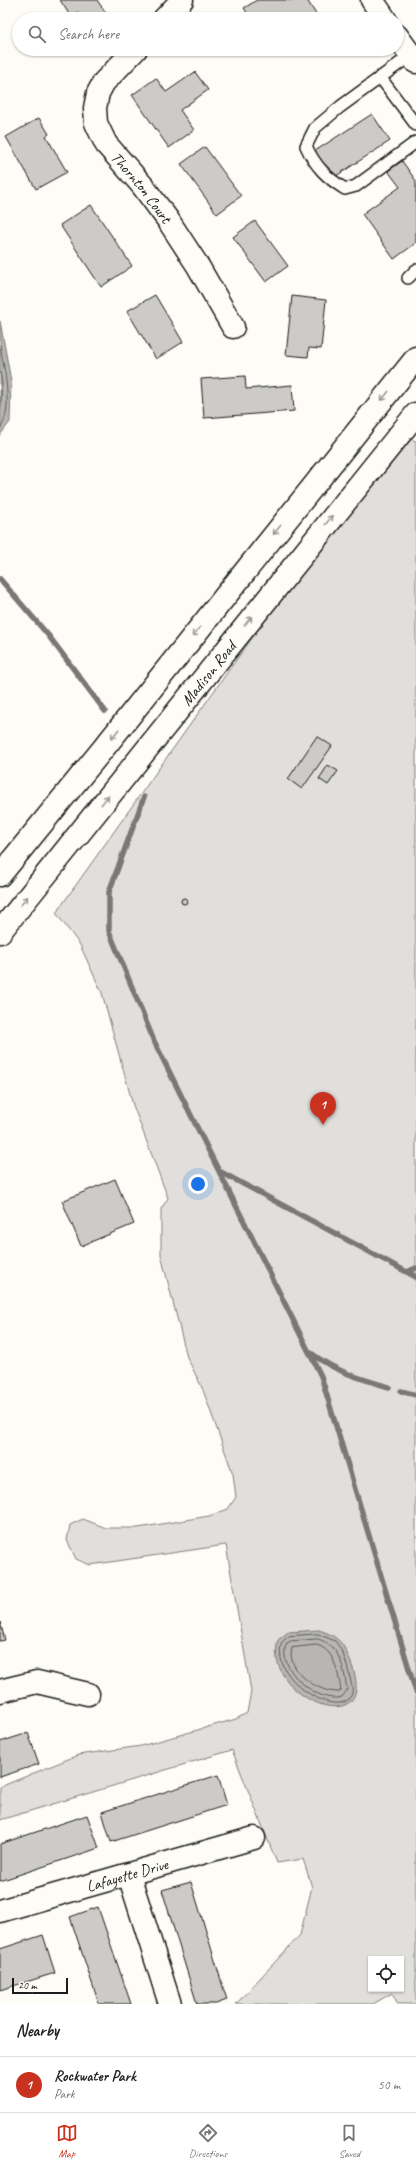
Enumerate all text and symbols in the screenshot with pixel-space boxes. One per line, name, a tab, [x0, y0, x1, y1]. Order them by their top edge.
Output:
search box	[12, 12, 404, 56]
icon: search	[26, 23, 48, 45]
text: Search here	[58, 25, 119, 44]
street label: Thornton Court	[106, 148, 177, 229]
one-way arrow	[381, 391, 390, 402]
one-way arrow	[325, 515, 334, 526]
one-way arrow	[273, 525, 282, 536]
one-way arrow	[243, 616, 252, 627]
one-way arrow	[192, 627, 201, 637]
street label: Madison Road	[177, 635, 242, 710]
one-way arrow	[111, 728, 120, 739]
one-way arrow	[101, 794, 110, 805]
one-way arrow	[20, 896, 29, 907]
pin: 1	[310, 1092, 336, 1125]
your location	[188, 1174, 208, 1194]
street label: Lafayette Drive	[84, 1854, 172, 1897]
map controls	[368, 1956, 404, 1992]
button: locate	[368, 1956, 404, 1992]
scale bar	[12, 1976, 68, 1995]
text: 20 m	[18, 1978, 37, 1992]
text: Nearby	[16, 2020, 59, 2041]
text: Rockwater Park	[54, 2067, 136, 2086]
text: 1	[26, 2077, 32, 2093]
text: 50 m	[378, 2077, 400, 2093]
text: Park	[54, 2086, 75, 2102]
tab: Map	[56, 2122, 78, 2160]
tab: Directions	[189, 2122, 227, 2160]
tab: Saved	[338, 2122, 360, 2160]

